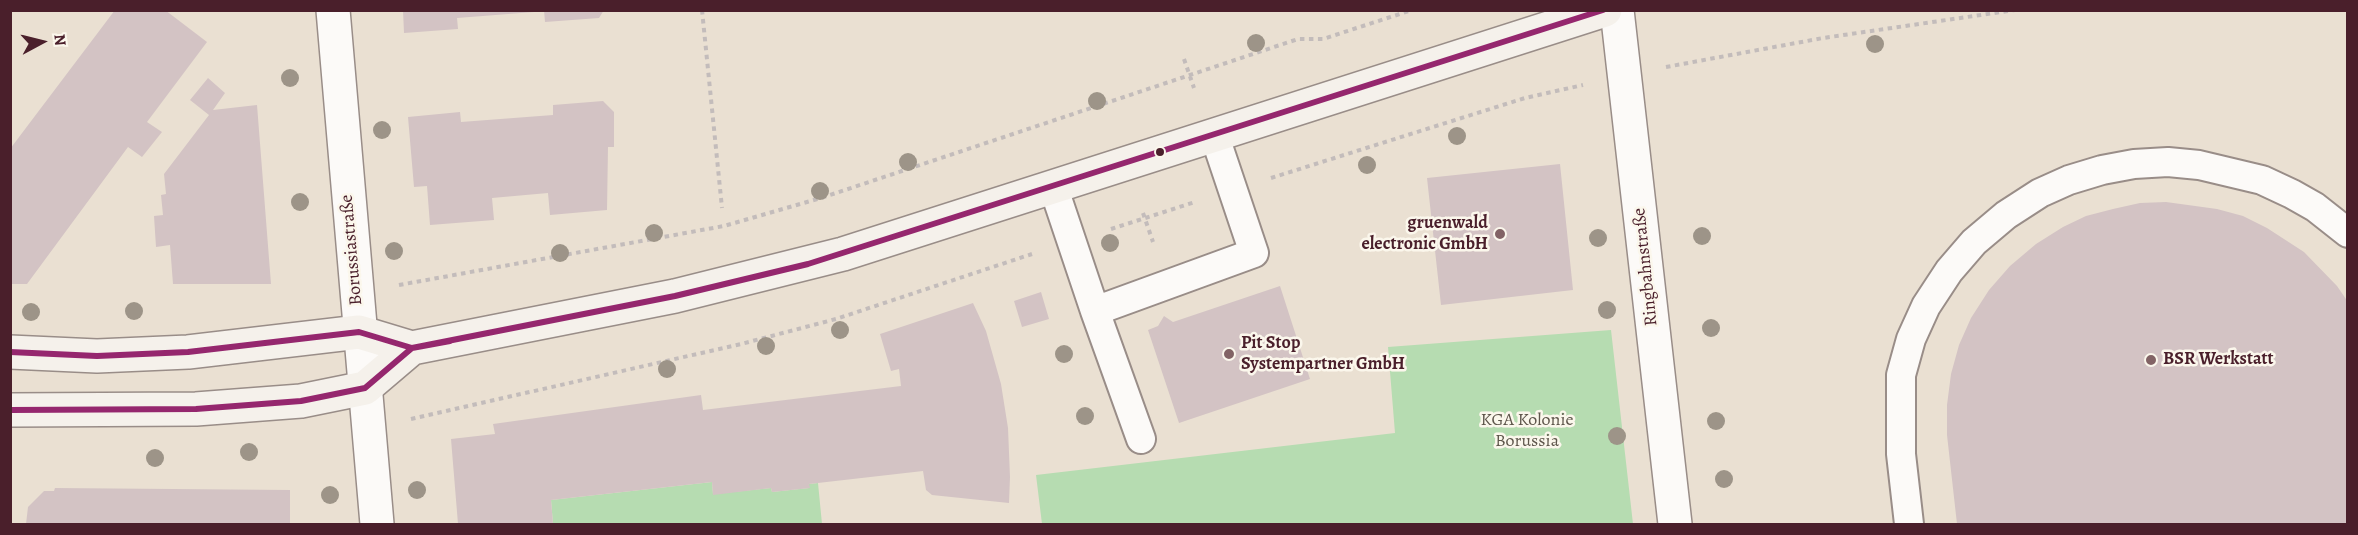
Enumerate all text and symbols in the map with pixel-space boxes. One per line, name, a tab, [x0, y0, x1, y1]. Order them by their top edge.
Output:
north arrow	[12, 12, 72, 72]
text: N	[48, 33, 71, 47]
unlabelled marker	[1154, 146, 1166, 158]
street label: Borussiastraße	[336, 194, 368, 306]
street label: Ringbahnstraße	[1629, 207, 1663, 327]
place label: gruenwald electronic GmbH	[1361, 213, 1488, 256]
marker: gruenwald electronic GmbH	[1493, 227, 1507, 241]
place label: Pit Stop Systempartner GmbH	[1241, 333, 1405, 376]
marker: Pit Stop Systempartner GmbH	[1222, 347, 1236, 361]
place label: BSR Werkstatt	[2163, 349, 2274, 371]
marker: BSR Werkstatt	[2144, 353, 2158, 367]
park label: KGA Kolonie Borussia	[1480, 410, 1574, 452]

